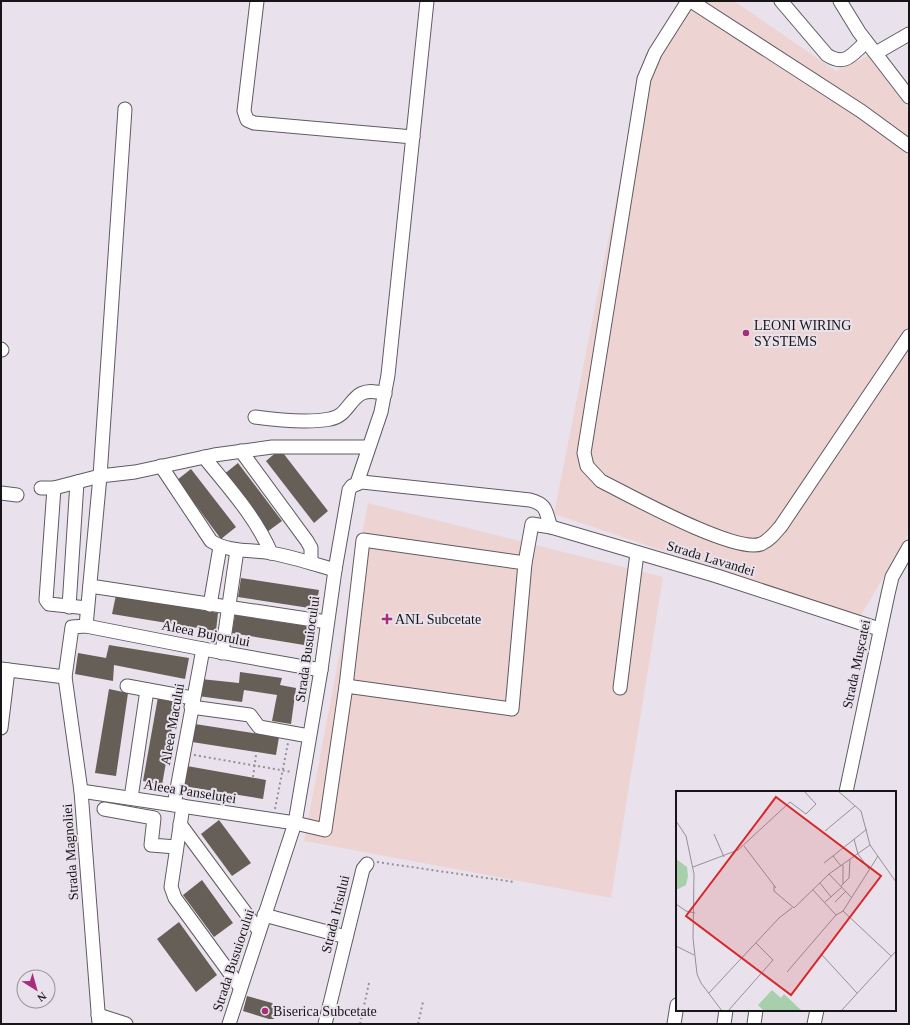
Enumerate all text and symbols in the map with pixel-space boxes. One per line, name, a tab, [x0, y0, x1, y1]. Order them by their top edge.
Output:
place label: LEONI WIRING SYSTEMS	[754, 318, 851, 349]
marker: LEONI WIRING SYSTEMS	[741, 328, 751, 338]
street label: Strada Lavandei	[665, 538, 757, 579]
street label: Strada Busuiocului	[293, 595, 322, 703]
place label: ANL Subcetate	[395, 612, 481, 627]
marker: ANL Subcetate	[382, 614, 392, 624]
street label: Aleea Bujorului	[160, 618, 252, 649]
street label: Strada Mușcatei	[840, 618, 874, 710]
street label: Aleea Macului	[158, 682, 187, 766]
street label: Aleea Panseluței	[142, 777, 237, 807]
inset map	[676, 791, 896, 1011]
street label: Strada Magnoliei	[60, 803, 81, 901]
street label: Strada Irisului	[319, 874, 352, 955]
street label: Strada Busuiocului	[210, 907, 257, 1013]
north arrow	[16, 969, 56, 1009]
text: N	[35, 990, 49, 1004]
place label: Biserica Subcetate	[273, 1004, 377, 1019]
marker: Biserica Subcetate	[260, 1006, 270, 1016]

